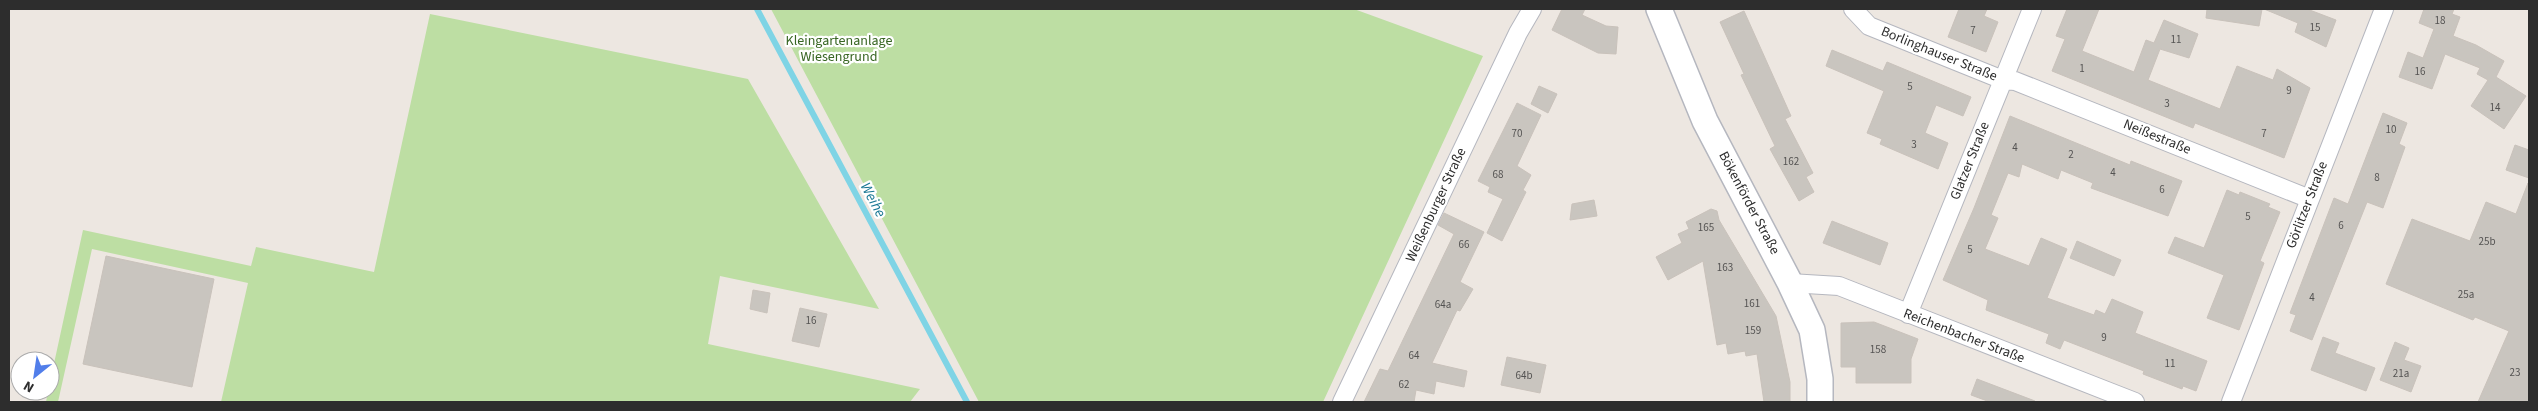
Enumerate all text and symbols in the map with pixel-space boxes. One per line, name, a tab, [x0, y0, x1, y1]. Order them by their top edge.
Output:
house number: 18	[2435, 13, 2446, 28]
house number: 15	[2310, 20, 2320, 35]
street label: Borlinghauser Straße	[1878, 22, 2000, 86]
house number: 7	[1970, 23, 1976, 38]
park label: Kleingartenanlage Wiesengrund	[786, 31, 892, 67]
house number: 11	[2171, 32, 2181, 47]
house number: 1	[2079, 61, 2085, 76]
house number: 16	[2415, 64, 2426, 79]
house number: 5	[1907, 79, 1913, 94]
house number: 9	[2286, 83, 2292, 98]
house number: 3	[2164, 96, 2170, 111]
house number: 14	[2490, 100, 2501, 115]
street label: Neißestraße	[2120, 114, 2194, 160]
street label: Glatzer Straße	[1945, 119, 1995, 203]
house number: 10	[2386, 122, 2396, 137]
house number: 70	[1512, 126, 1522, 141]
house number: 7	[2261, 126, 2267, 141]
house number: 3	[1911, 137, 1917, 152]
house number: 4	[2012, 140, 2018, 155]
street label: Weißenburger Straße	[1401, 145, 1471, 265]
house number: 2	[2068, 147, 2074, 162]
street label: Bökenförder Straße	[1713, 148, 1785, 258]
house number: 162	[1783, 154, 1799, 169]
street label: Görlitzer Straße	[2281, 159, 2333, 251]
house number: 4	[2110, 165, 2116, 180]
house number: 68	[1493, 167, 1504, 182]
house number: 8	[2374, 170, 2380, 185]
water label: Weihe	[855, 179, 891, 221]
house number: 6	[2159, 182, 2165, 197]
house number: 5	[2245, 209, 2251, 224]
house number: 6	[2338, 218, 2344, 233]
house number: 165	[1698, 220, 1714, 235]
house number: 25b	[2478, 234, 2496, 249]
house number: 66	[1459, 237, 1470, 252]
house number: 5	[1967, 242, 1973, 257]
house number: 163	[1717, 260, 1733, 275]
house number: 25a	[2458, 287, 2474, 302]
house number: 4	[2309, 290, 2315, 305]
house number: 161	[1744, 296, 1760, 311]
house number: 64a	[1435, 297, 1451, 312]
street label: Reichenbacher Straße	[1900, 304, 2028, 368]
house number: 16	[806, 313, 817, 328]
house number: 159	[1745, 323, 1761, 338]
house number: 9	[2101, 330, 2107, 345]
house number: 158	[1870, 342, 1887, 357]
house number: 64	[1409, 348, 1420, 363]
north arrow	[10, 351, 60, 401]
house number: 11	[2165, 356, 2175, 371]
house number: 23	[2510, 365, 2520, 380]
house number: 21a	[2393, 366, 2409, 381]
house number: 64b	[1515, 368, 1533, 383]
text: N	[20, 375, 38, 397]
house number: 62	[1399, 377, 1409, 392]

